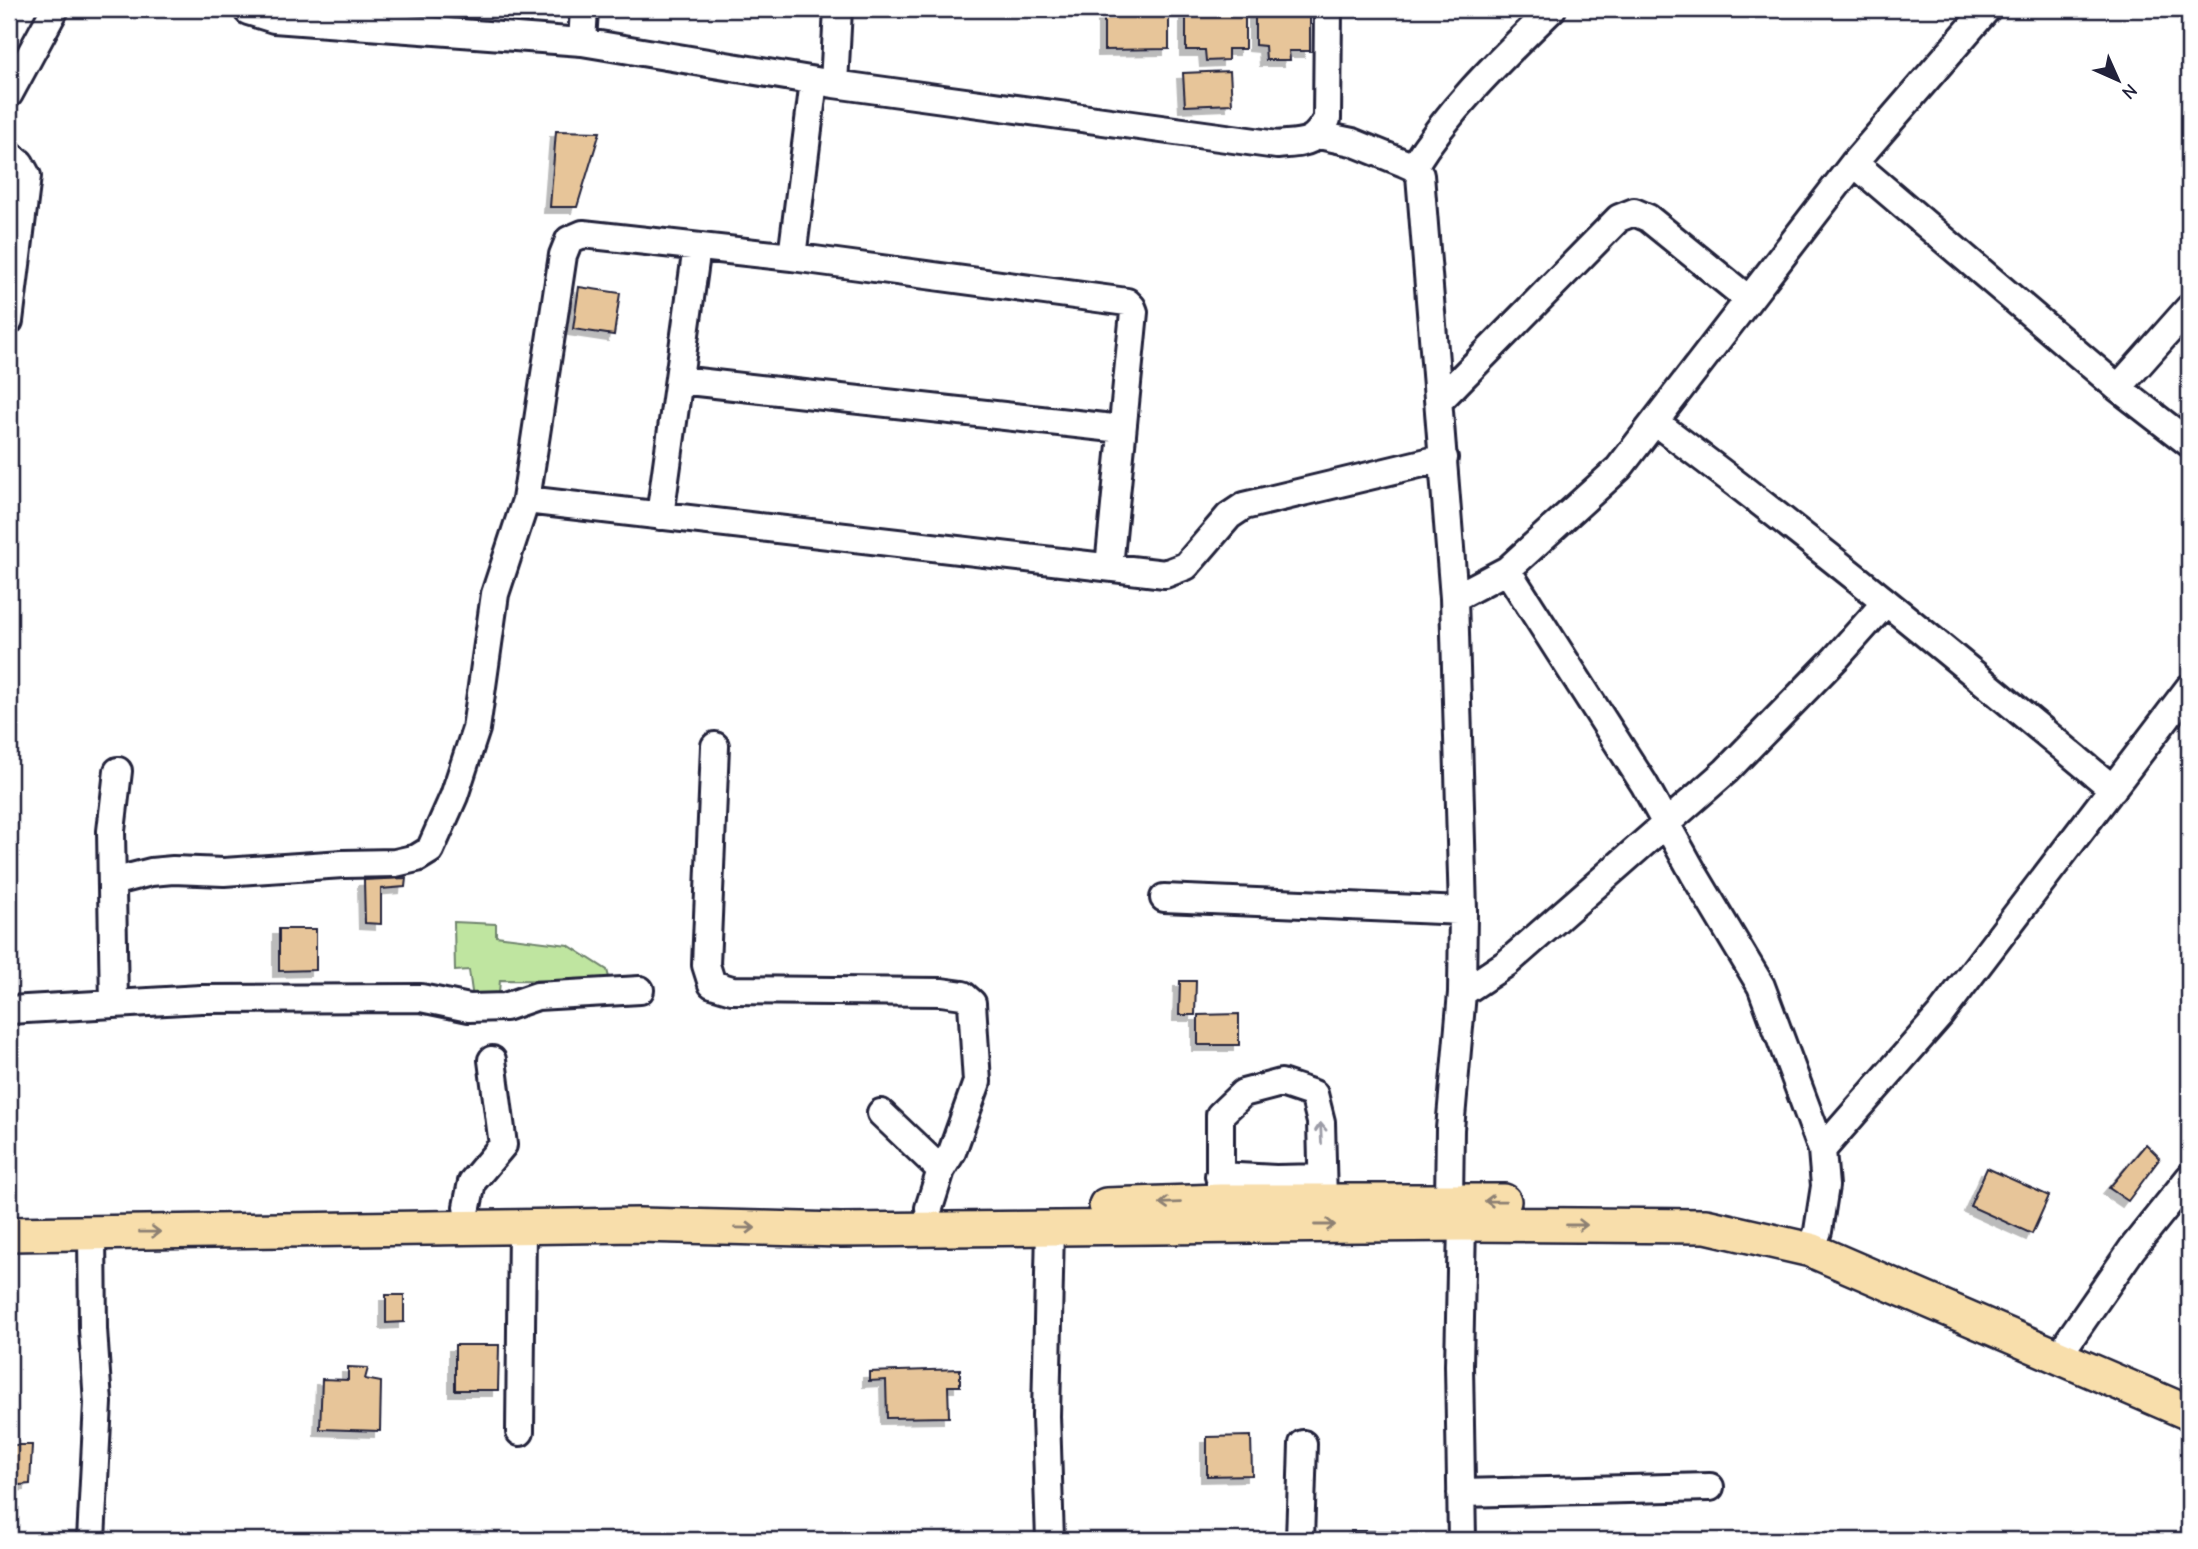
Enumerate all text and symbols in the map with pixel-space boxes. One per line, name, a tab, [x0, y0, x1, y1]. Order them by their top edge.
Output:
north arrow	[2082, 46, 2152, 116]
text: N	[2117, 79, 2141, 103]
one-way arrow	[1314, 1122, 1327, 1145]
one-way arrow	[1484, 1194, 1507, 1208]
one-way arrow	[1159, 1197, 1182, 1210]
one-way arrow	[1314, 1218, 1337, 1232]
one-way arrow	[1566, 1218, 1589, 1231]
one-way arrow	[734, 1221, 757, 1235]
one-way arrow	[139, 1226, 162, 1239]

